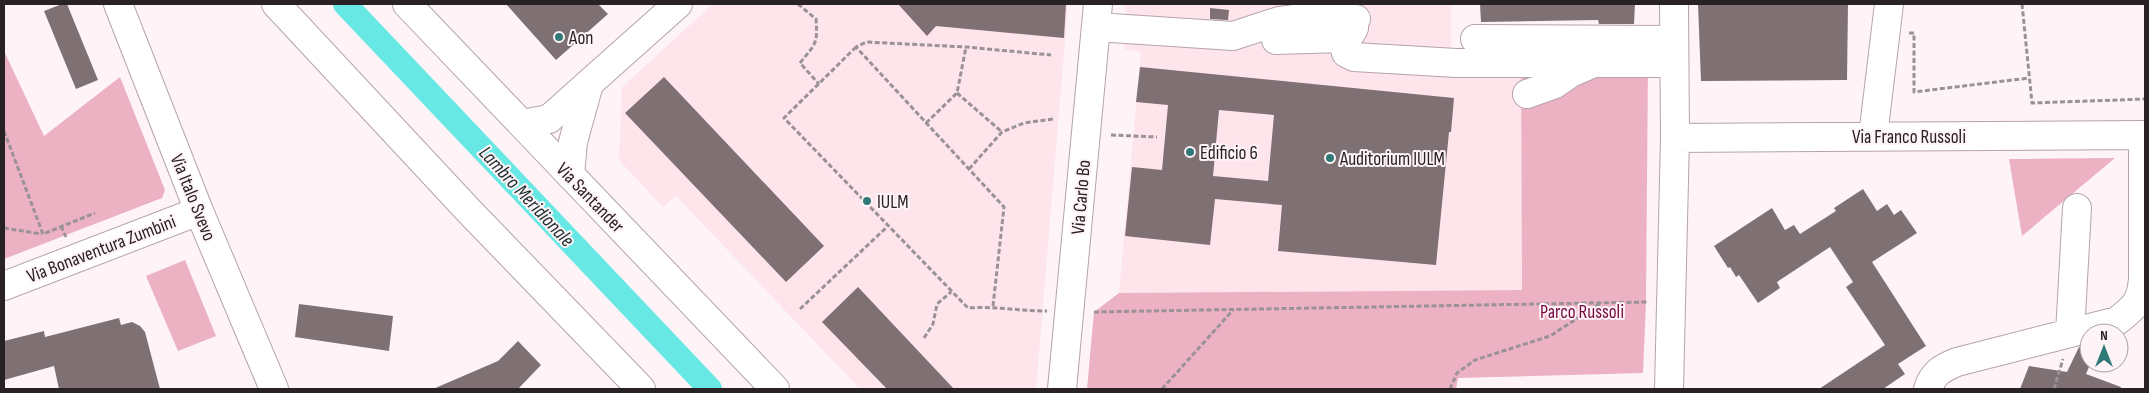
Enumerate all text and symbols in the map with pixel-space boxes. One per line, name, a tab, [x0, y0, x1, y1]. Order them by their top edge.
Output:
place label: Aon	[568, 27, 593, 50]
marker: Aon	[553, 31, 565, 43]
street label: Via Franco Russoli	[1852, 126, 1966, 149]
water label: Lambro Meridionale	[474, 141, 579, 252]
place label: Edificio 6	[1200, 142, 1258, 165]
marker: Edificio 6	[1184, 146, 1196, 158]
place label: Auditorium IULM	[1339, 148, 1445, 171]
street label: Via Italo Svevo	[165, 151, 220, 244]
marker: Auditorium IULM	[1324, 152, 1336, 164]
street label: Via Santander	[551, 158, 629, 238]
street label: Via Carlo Bo	[1067, 159, 1096, 235]
place label: IULM	[877, 191, 909, 214]
marker: IULM	[861, 195, 873, 207]
street label: Via Bonaventura Zumbini	[24, 210, 179, 288]
park label: Parco Russoli	[1540, 301, 1624, 324]
north arrow	[2079, 323, 2129, 373]
text: N	[2100, 327, 2108, 344]

